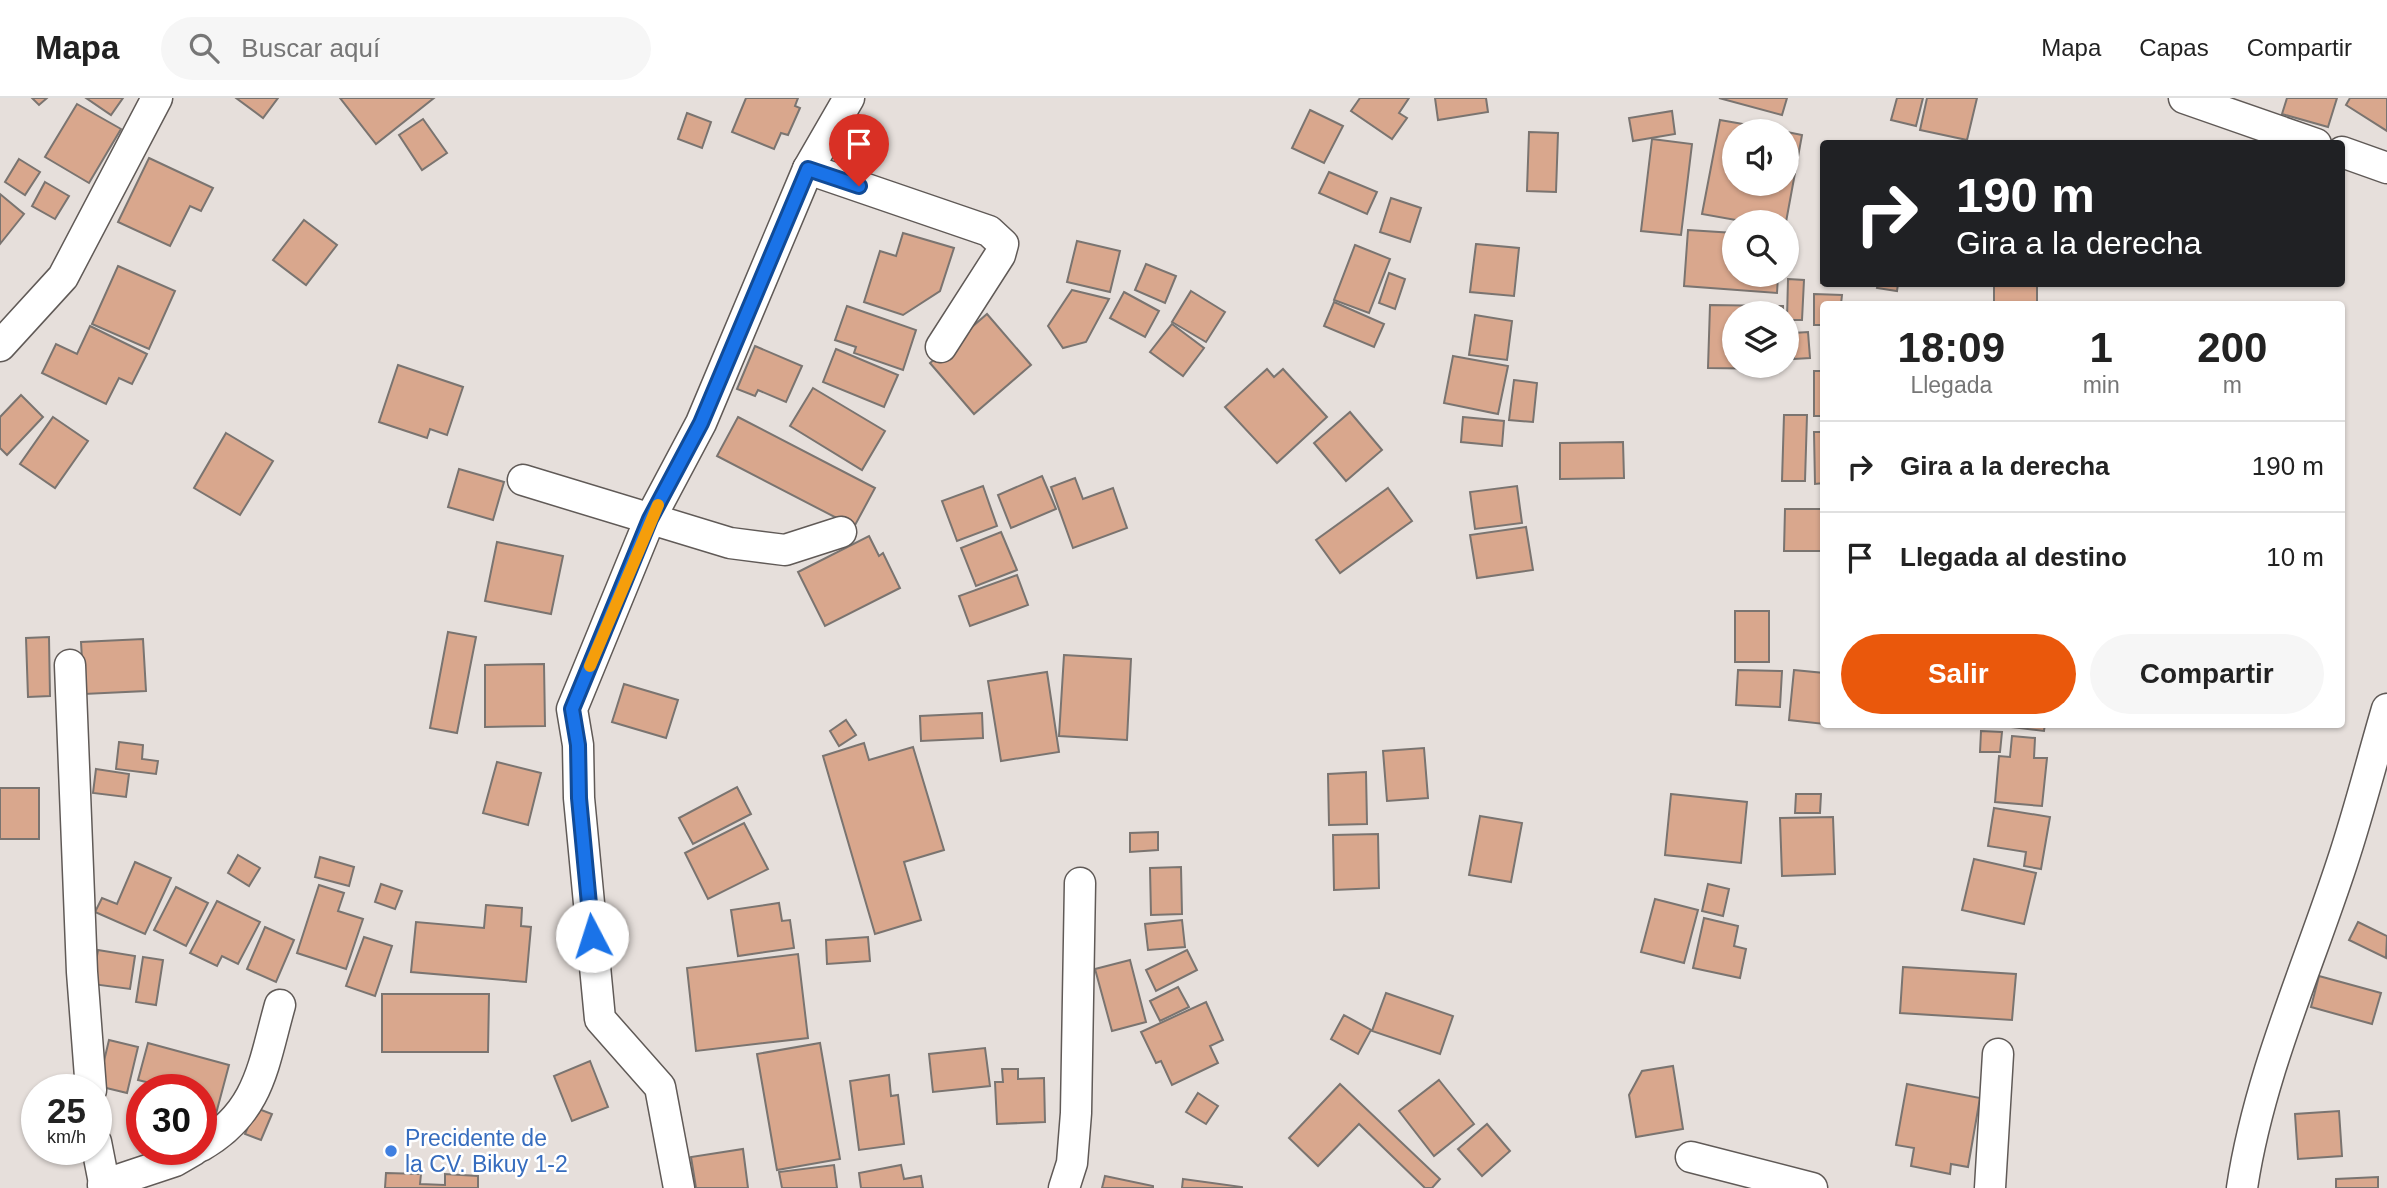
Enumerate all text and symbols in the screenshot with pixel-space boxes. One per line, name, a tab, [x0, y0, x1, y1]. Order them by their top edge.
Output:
search box	[161, 17, 651, 80]
text: Mapa	[35, 29, 119, 66]
icon: search	[185, 29, 223, 67]
text: Buscar aquí	[241, 33, 380, 63]
text: Mapa	[2041, 34, 2101, 61]
text: Capas	[2139, 34, 2209, 61]
text: Compartir	[2247, 34, 2352, 61]
pin	[829, 114, 889, 186]
map controls	[1722, 119, 1799, 378]
button: sound	[1722, 119, 1799, 196]
icon: arrive	[840, 125, 878, 163]
icon: right	[1841, 168, 1932, 259]
text: 190 m	[1956, 168, 2095, 222]
button: search	[1722, 210, 1799, 287]
text: Gira a la derecha	[1956, 225, 2201, 261]
button: layers	[1722, 301, 1799, 378]
text: 18:09	[1898, 324, 2005, 371]
text: 1	[2089, 324, 2113, 371]
text: 200	[2197, 324, 2267, 371]
text: Llegada	[1910, 372, 1992, 398]
text: min	[2083, 372, 2120, 398]
text: m	[2223, 372, 2242, 398]
icon: right	[1841, 448, 1879, 486]
text: Gira a la derecha	[1900, 451, 2110, 481]
text: 190 m	[2252, 451, 2324, 481]
icon: arrive	[1841, 539, 1879, 577]
text: Llegada al destino	[1900, 542, 2127, 572]
text: 10 m	[2266, 542, 2324, 572]
button: Salir	[1841, 634, 2076, 714]
button: Compartir	[2090, 634, 2324, 714]
position arrow	[555, 899, 629, 973]
speed limit sign: 30	[126, 1074, 217, 1165]
text: 25	[47, 1091, 86, 1130]
place label: Precidente de la CV. Bikuy 1-2	[405, 1125, 568, 1177]
text: km/h	[47, 1127, 86, 1147]
marker: Precidente de la CV. Bikuy 1-2	[383, 1143, 399, 1159]

